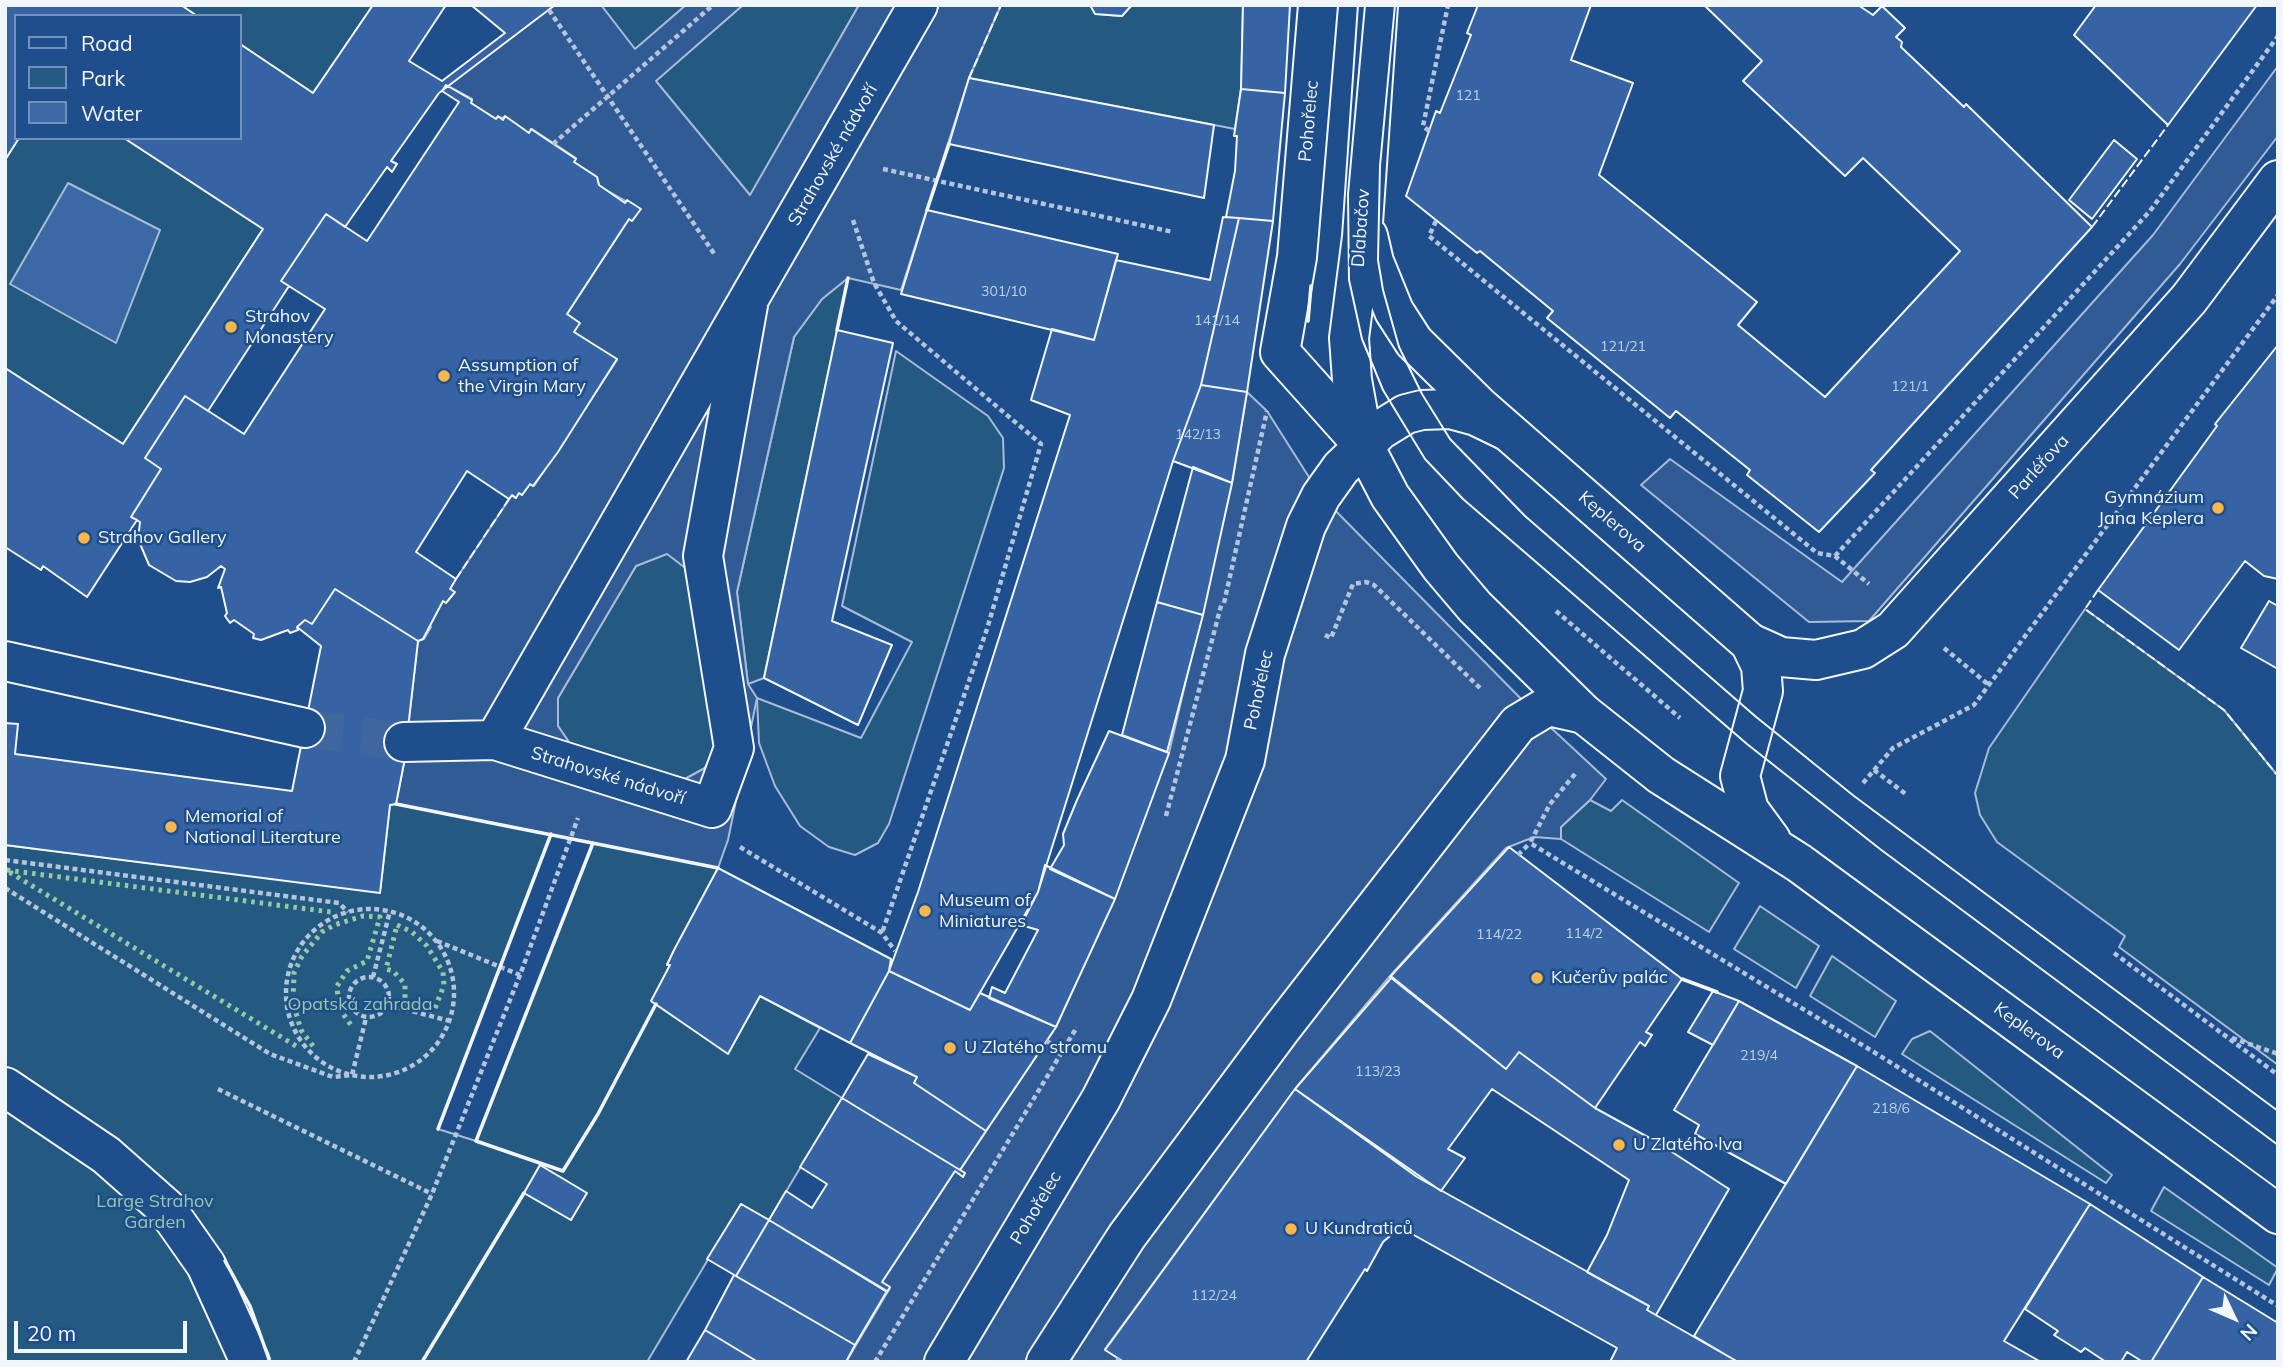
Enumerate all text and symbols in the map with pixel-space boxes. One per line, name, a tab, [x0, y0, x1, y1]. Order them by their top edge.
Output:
legend	[14, 14, 242, 140]
text: Road	[81, 30, 132, 56]
text: Park	[81, 65, 125, 91]
street label: Pohořelec	[1295, 79, 1323, 163]
street label: Strahovské nádvoří	[784, 80, 882, 230]
house number: 121	[1455, 88, 1481, 104]
text: Water	[81, 100, 142, 126]
street label: Dlabačov	[1347, 188, 1375, 268]
house number: 301/10	[981, 284, 1027, 300]
place label: Strahov Monastery	[245, 306, 334, 348]
house number: 141/14	[1194, 313, 1240, 329]
marker: Strahov Monastery	[223, 319, 239, 335]
house number: 121/21	[1600, 339, 1646, 355]
place label: Assumption of the Virgin Mary	[458, 355, 586, 398]
marker: Assumption of the Virgin Mary	[436, 368, 452, 384]
house number: 121/1	[1891, 379, 1929, 395]
house number: 142/13	[1175, 427, 1221, 443]
street label: Parléřova	[2004, 430, 2074, 504]
street label: Keplerova	[1574, 487, 1650, 557]
place label: Gymnázium Jana Keplera	[2098, 487, 2204, 530]
marker: Gymnázium Jana Keplera	[2210, 500, 2226, 516]
place label: Strahov Gallery	[98, 527, 227, 549]
marker: Strahov Gallery	[76, 530, 92, 546]
street label: Pohořelec	[1240, 648, 1278, 732]
street label: Strahovské nádvoří	[528, 742, 688, 810]
place label: Memorial of National Literature	[185, 806, 341, 848]
marker: Memorial of National Literature	[163, 819, 179, 835]
place label: Museum of Miniatures	[939, 890, 1031, 932]
marker: Museum of Miniatures	[917, 903, 933, 919]
house number: 114/2	[1565, 926, 1603, 942]
house number: 114/22	[1476, 927, 1522, 943]
place label: Kučerův palác	[1551, 967, 1668, 989]
marker: Kučerův palác	[1529, 970, 1545, 986]
park label: Opatská zahrada	[288, 994, 432, 1016]
street label: Keplerova	[1989, 998, 2069, 1064]
place label: U Zlatého stromu	[964, 1037, 1107, 1059]
marker: U Zlatého stromu	[942, 1040, 958, 1056]
house number: 219/4	[1740, 1048, 1778, 1064]
house number: 113/23	[1355, 1064, 1401, 1080]
house number: 218/6	[1872, 1101, 1910, 1117]
place label: U Zlatého lva	[1633, 1134, 1743, 1156]
marker: U Zlatého lva	[1611, 1137, 1627, 1153]
street label: Pohořelec	[1006, 1167, 1066, 1249]
park label: Large Strahov Garden	[96, 1191, 214, 1234]
place label: U Kundraticů	[1305, 1218, 1413, 1240]
marker: U Kundraticů	[1283, 1221, 1299, 1237]
north arrow	[2199, 1283, 2269, 1353]
house number: 112/24	[1191, 1288, 1237, 1304]
scale bar	[18, 1308, 191, 1352]
text: N	[2235, 1319, 2263, 1346]
text: 20 m	[27, 1320, 76, 1346]

